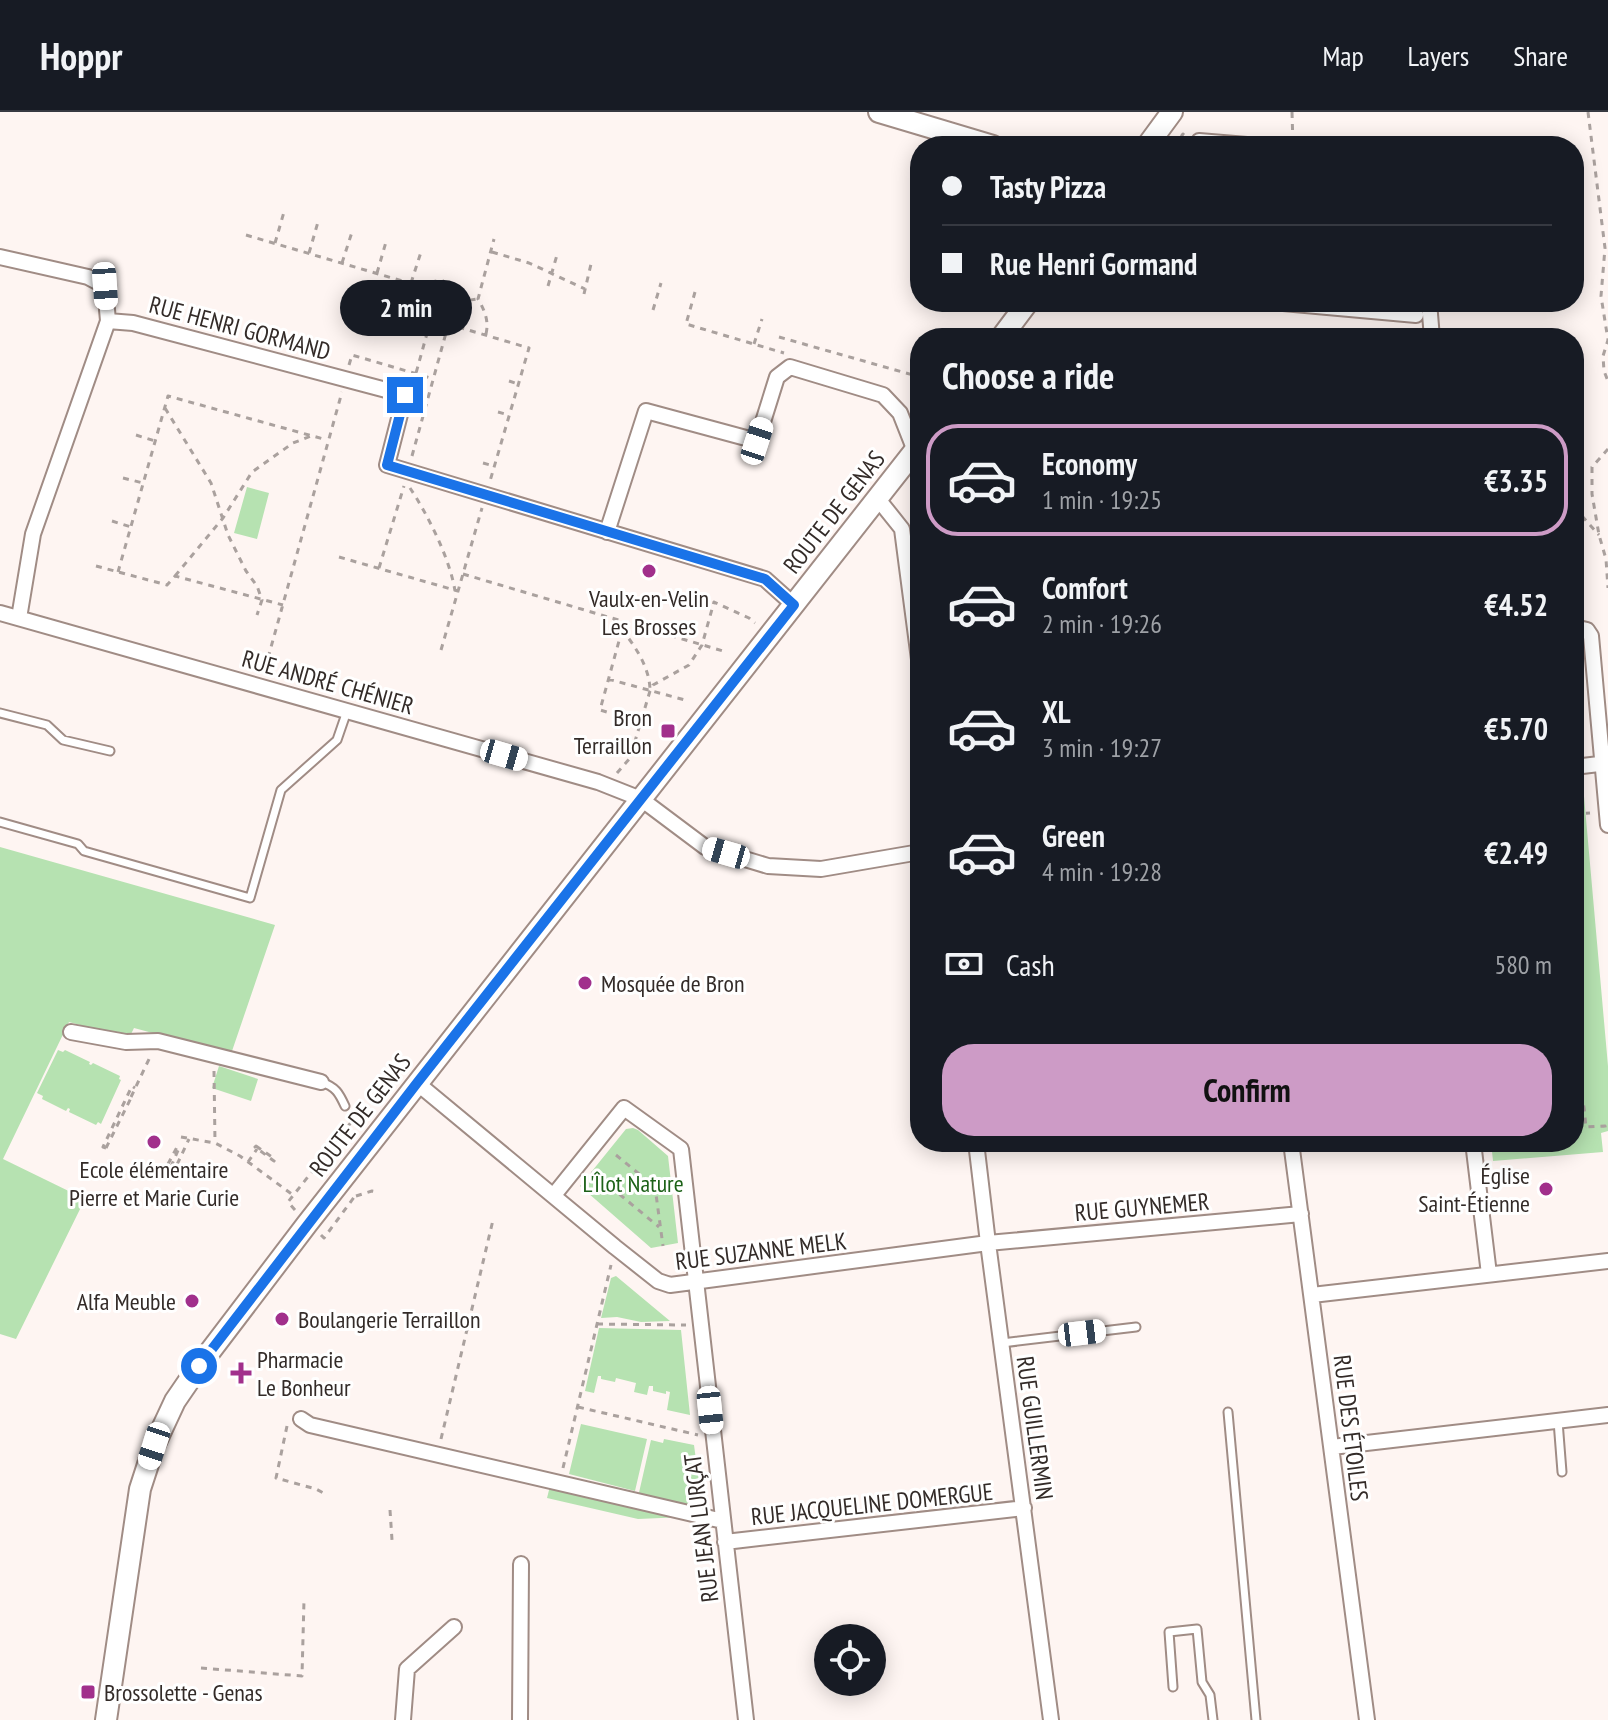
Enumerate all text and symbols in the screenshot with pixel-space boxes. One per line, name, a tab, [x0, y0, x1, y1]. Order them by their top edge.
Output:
text: Hoppr	[40, 31, 122, 80]
text: Map	[1322, 37, 1364, 74]
text: Layers	[1408, 37, 1469, 74]
text: Share	[1513, 37, 1568, 74]
text: Tasty Pizza	[990, 167, 1106, 206]
text: Rue Henri Gormand	[990, 244, 1197, 283]
car	[91, 261, 119, 311]
callout: 2 min	[339, 279, 471, 335]
street label: RUE HENRI GORMAND	[146, 289, 334, 367]
text: 2 min	[380, 291, 432, 324]
text: Choose a ride	[942, 352, 1114, 399]
route end	[387, 377, 423, 413]
car	[738, 414, 776, 468]
street label: ROUTE DE GENAS	[776, 444, 892, 580]
icon: car	[946, 444, 1018, 516]
text: Economy	[1042, 444, 1137, 483]
text: €3.35	[1484, 461, 1548, 500]
text: 1 min · 19:25	[1042, 483, 1162, 516]
marker: Vaulx-en-Velin Les Brosses	[640, 562, 658, 580]
icon: car	[946, 568, 1018, 640]
text: Comfort	[1042, 568, 1128, 607]
place label: Vaulx-en-Velin Les Brosses	[588, 583, 709, 642]
text: €4.52	[1484, 585, 1548, 624]
text: 2 min · 19:26	[1042, 607, 1162, 640]
street label: RUE ANDRÉ CHÉNIER	[239, 643, 417, 721]
icon: car	[946, 692, 1018, 764]
text: XL	[1042, 692, 1071, 731]
place label: Bron Terraillon	[574, 702, 652, 761]
text: €5.70	[1484, 709, 1548, 748]
marker: Bron Terraillon	[659, 722, 677, 740]
text: 3 min · 19:27	[1042, 731, 1162, 764]
car	[478, 737, 530, 773]
icon: car	[946, 816, 1018, 888]
text: Green	[1042, 816, 1105, 855]
text: €2.49	[1484, 833, 1548, 872]
car	[700, 835, 752, 871]
text: 4 min · 19:28	[1042, 855, 1162, 888]
icon: cash	[942, 942, 986, 986]
text: Cash	[1006, 945, 1055, 984]
text: 580 m	[1494, 948, 1552, 981]
place label: Mosquée de Bron	[601, 968, 744, 999]
marker: Mosquée de Bron	[576, 974, 594, 992]
button: Confirm	[942, 1044, 1552, 1136]
street label: ROUTE DE GENAS	[302, 1047, 418, 1183]
marker: Ecole élémentaire Pierre et Marie Curie	[145, 1133, 163, 1151]
place label: Ecole élémentaire Pierre et Marie Curie	[69, 1154, 239, 1213]
place label: Église Saint-Étienne	[1418, 1160, 1530, 1219]
park label: L'Îlot Nature	[582, 1168, 684, 1199]
marker: Église Saint-Étienne	[1537, 1180, 1555, 1198]
street label: RUE GUYNEMER	[1073, 1186, 1211, 1228]
street label: RUE SUZANNE MELK	[674, 1225, 849, 1277]
place label: Alfa Meuble	[77, 1286, 176, 1317]
marker: Alfa Meuble	[183, 1292, 201, 1310]
place label: Boulangerie Terraillon	[298, 1304, 480, 1335]
marker: Boulangerie Terraillon	[273, 1310, 291, 1328]
car	[1057, 1318, 1107, 1348]
place label: Pharmacie Le Bonheur	[257, 1344, 351, 1403]
route start	[181, 1348, 217, 1384]
street label: RUE DES ÉTOILES	[1327, 1353, 1375, 1503]
street label: RUE GUILLERMIN	[1010, 1354, 1060, 1502]
marker: Pharmacie Le Bonheur	[232, 1364, 250, 1382]
car	[696, 1385, 724, 1435]
car	[135, 1419, 173, 1473]
street label: RUE JEAN LURÇAT	[676, 1452, 725, 1604]
street label: RUE JACQUELINE DOMERGUE	[749, 1476, 995, 1532]
map controls	[814, 1624, 886, 1696]
button: locate	[814, 1624, 886, 1696]
place label: Brossolette - Genas	[104, 1677, 263, 1708]
marker: Brossolette - Genas	[79, 1683, 97, 1701]

